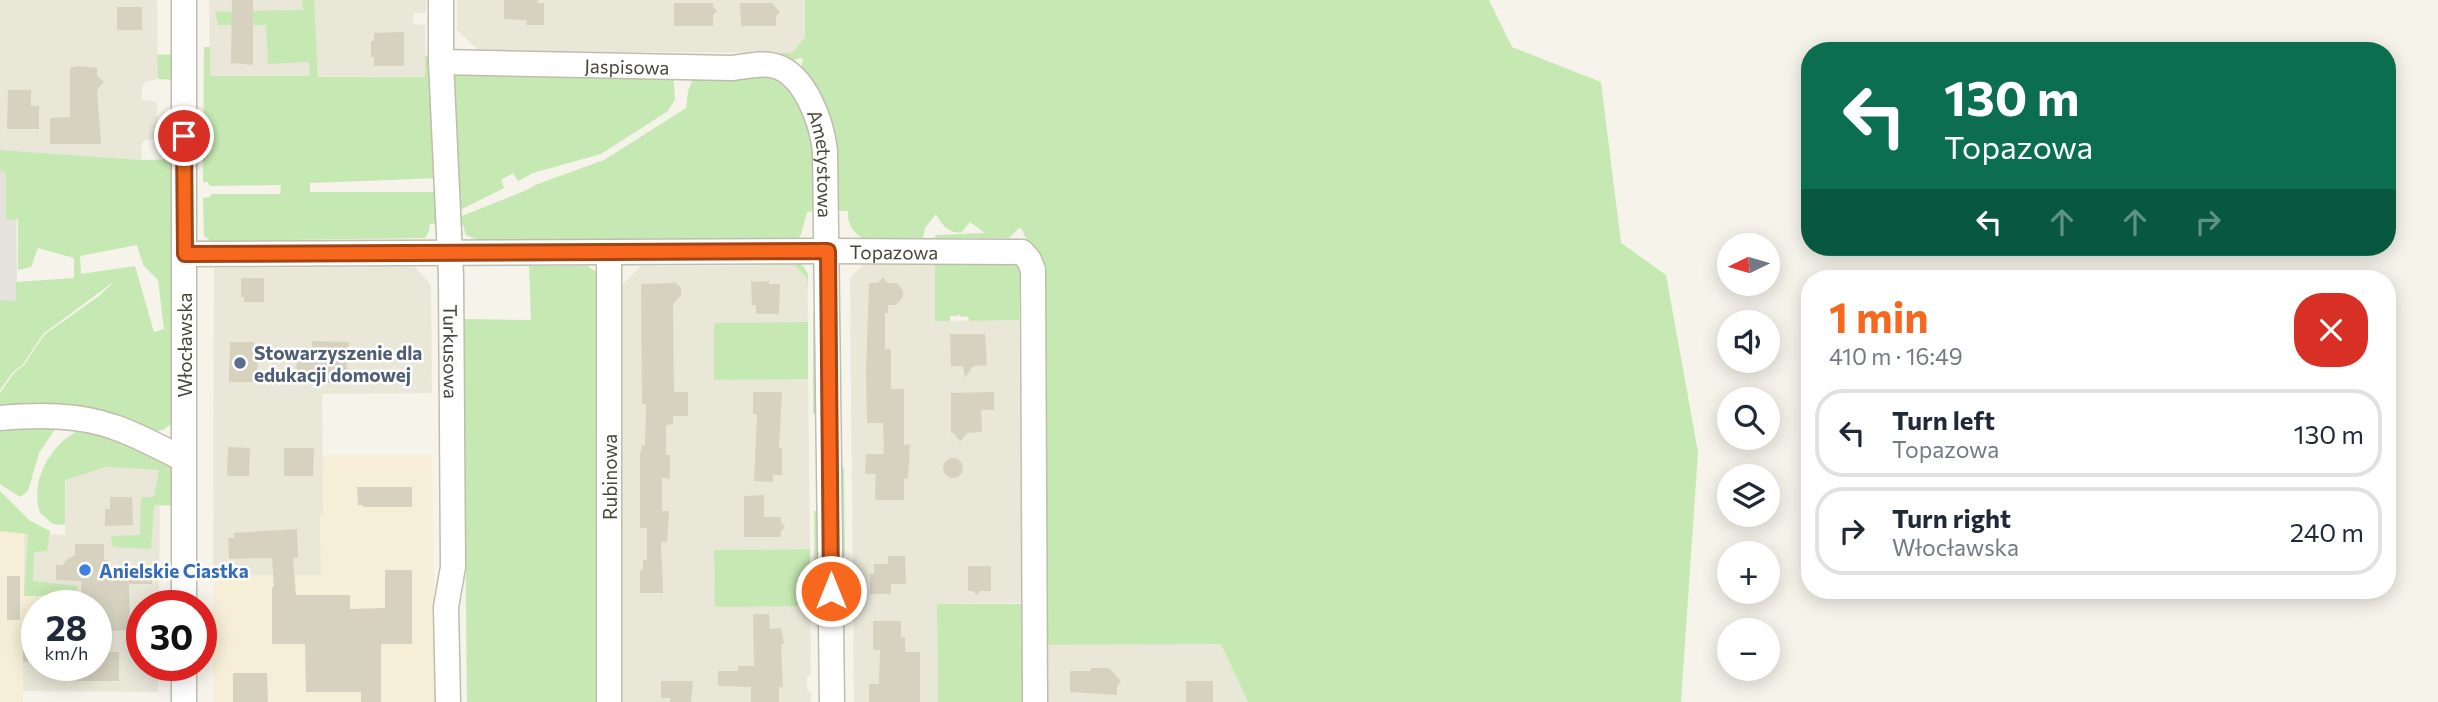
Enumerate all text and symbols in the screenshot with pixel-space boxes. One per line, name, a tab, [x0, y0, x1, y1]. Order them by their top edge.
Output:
street label: Jaspisowa	[584, 53, 670, 78]
text: 130 m	[1944, 66, 2079, 126]
icon: left	[1829, 70, 1920, 161]
pin	[154, 106, 214, 166]
street label: Ametystowa	[804, 106, 837, 218]
icon: arrive	[165, 117, 203, 155]
text: Topazowa	[1944, 126, 2093, 166]
icon: left	[1970, 203, 2008, 241]
icon: ahead	[2043, 203, 2081, 241]
icon: ahead	[2116, 203, 2154, 241]
icon: right	[2189, 203, 2227, 241]
north arrow	[1717, 233, 1780, 296]
map controls	[1717, 233, 1780, 681]
street label: Topazowa	[850, 240, 938, 263]
text: 1 min	[1829, 290, 1929, 342]
street label: Włocławska	[173, 293, 196, 398]
button: close	[2294, 293, 2368, 367]
street label: Turkusowa	[440, 304, 463, 399]
button: sound	[1717, 310, 1780, 373]
place label: Stowarzyszenie dla edukacji domowej	[254, 341, 422, 386]
text: 410 m · 16:49	[1829, 342, 1963, 370]
marker: Stowarzyszenie dla edukacji domowej	[232, 355, 248, 371]
button: search	[1717, 387, 1780, 450]
text: Turn left	[1892, 404, 1995, 435]
icon: left	[1833, 414, 1871, 452]
text: 130 m	[2293, 418, 2364, 449]
street label: Rubinowa	[598, 434, 621, 520]
text: Topazowa	[1892, 435, 1999, 463]
button: layers	[1717, 464, 1780, 527]
text: Turn right	[1892, 502, 2011, 533]
icon: right	[1833, 512, 1871, 550]
text: 240 m	[2290, 516, 2364, 547]
text: Włocławska	[1892, 533, 2019, 561]
button: +	[1717, 541, 1780, 604]
position arrow	[794, 554, 868, 628]
place label: Anielskie Ciastka	[99, 559, 249, 582]
marker: Anielskie Ciastka	[77, 562, 93, 578]
speed limit sign: 30	[126, 590, 217, 681]
text: 28	[46, 605, 87, 648]
button: −	[1717, 618, 1780, 681]
text: km/h	[45, 642, 88, 664]

